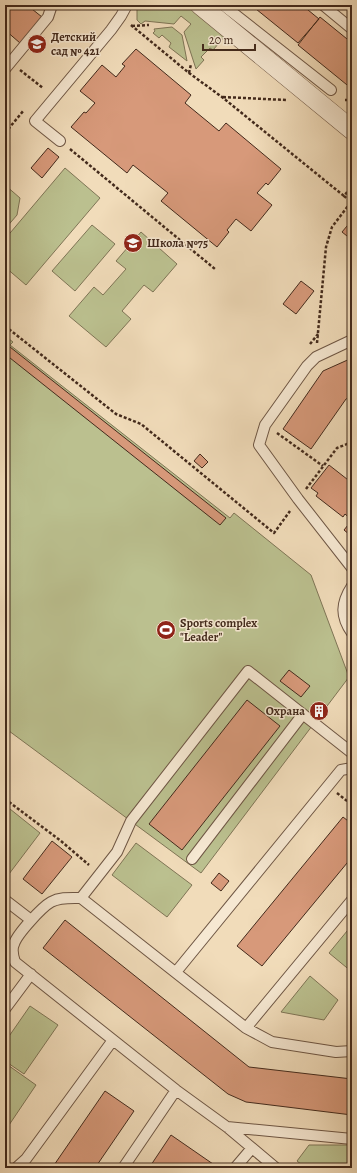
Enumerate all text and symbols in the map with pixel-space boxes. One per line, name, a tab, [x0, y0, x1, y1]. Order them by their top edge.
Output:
scale bar	[203, 26, 255, 52]
place label: Детский сад № 421	[51, 29, 100, 59]
text: 20 m	[209, 32, 233, 48]
school or university icon: Детский сад № 421	[26, 33, 48, 55]
school or university icon: Школа №75	[122, 232, 144, 254]
place label: Школа №75	[147, 235, 208, 251]
place label: Sports complex "Leader"	[180, 615, 257, 645]
sports icon: Sports complex "Leader"	[155, 619, 177, 641]
building icon: Охрана	[308, 700, 330, 722]
place label: Охрана	[266, 703, 305, 719]

